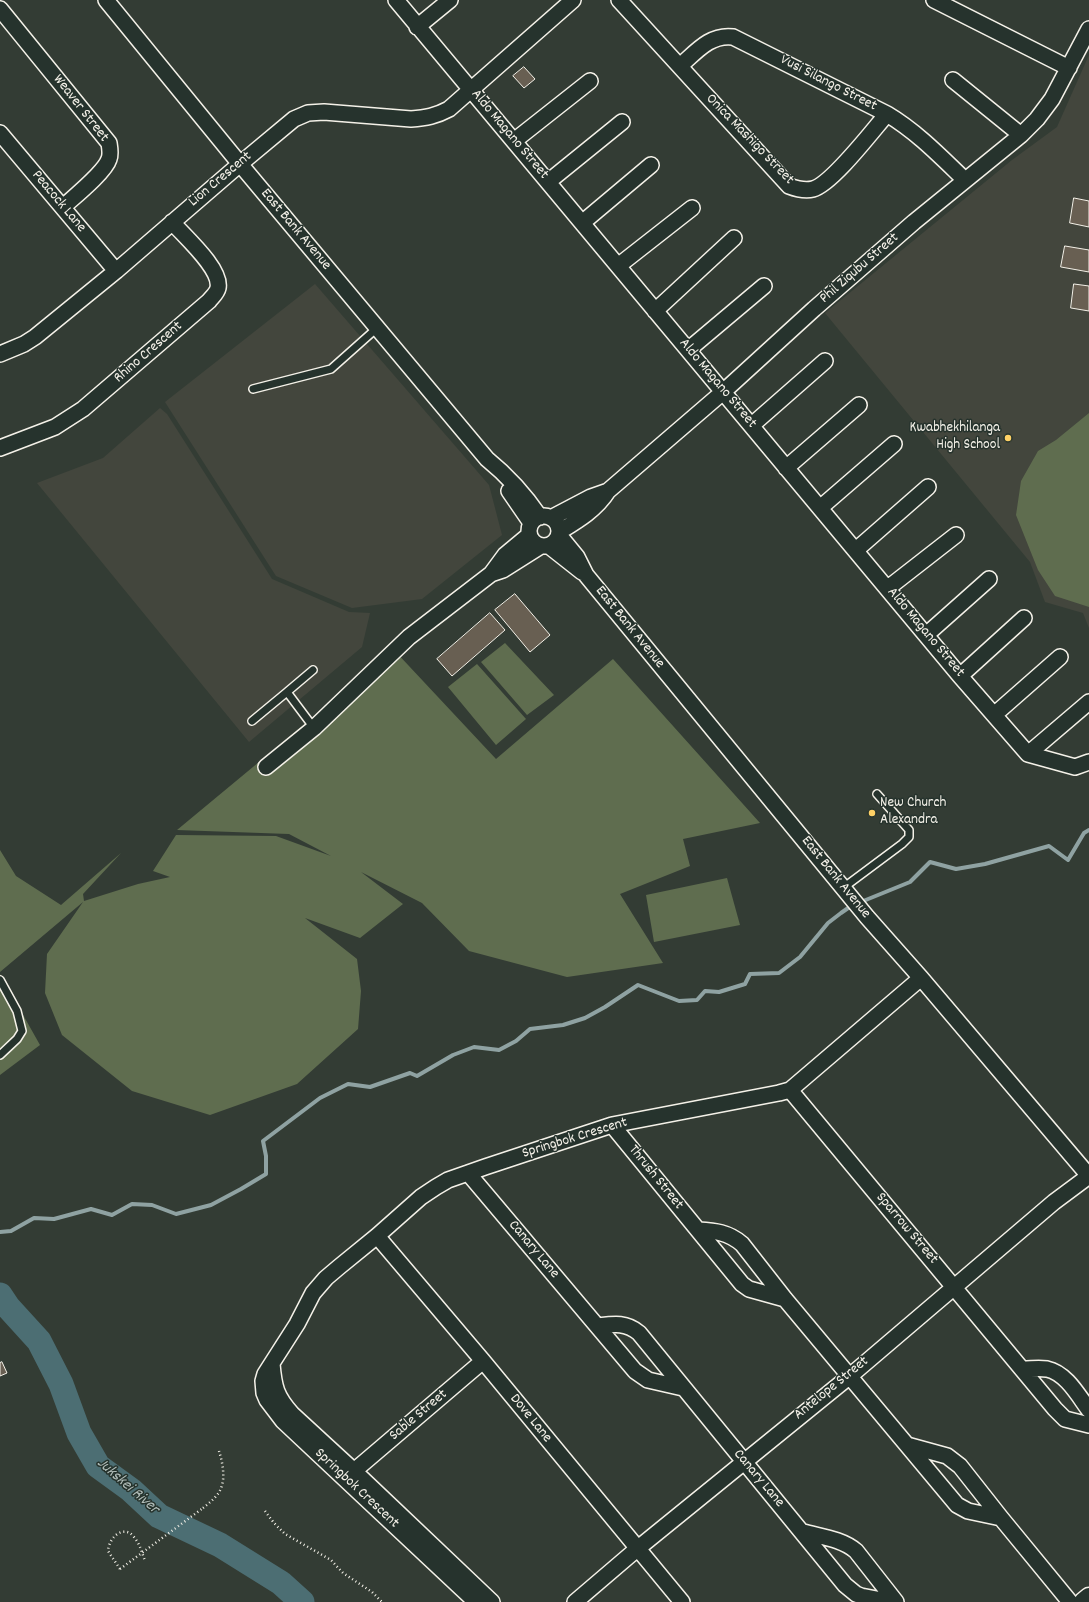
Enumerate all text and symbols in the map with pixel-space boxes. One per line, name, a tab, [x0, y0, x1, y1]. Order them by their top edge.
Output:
street label: Vusi Silango Street	[777, 52, 879, 116]
street label: Weaver Street	[48, 72, 112, 146]
street label: Aldo Magano Street	[466, 86, 552, 184]
street label: Onica Mashigo Street	[701, 91, 797, 189]
street label: Lion Crescent	[186, 148, 256, 212]
street label: Peacock Lane	[27, 167, 89, 237]
street label: East Bank Avenue	[256, 186, 334, 274]
street label: Phil Ziqubu Street	[817, 230, 903, 308]
street label: Rhino Crescent	[111, 318, 187, 388]
street label: Aldo Magano Street	[674, 335, 760, 433]
place label: Kwabhekhilanga High School	[910, 420, 1000, 455]
marker: Kwabhekhilanga High School	[1003, 433, 1013, 443]
street label: East Bank Avenue	[590, 583, 668, 673]
street label: Aldo Magano Street	[882, 584, 968, 682]
place label: New Church Alexandra	[880, 795, 946, 830]
marker: New Church Alexandra	[867, 808, 877, 818]
street label: East Bank Avenue	[796, 833, 874, 923]
street label: Springbok Crescent	[520, 1114, 630, 1164]
street label: Thrush Street	[623, 1142, 687, 1214]
street label: Sparrow Street	[871, 1190, 941, 1268]
street label: Canary Lane	[504, 1217, 562, 1283]
street label: Antelope Street	[791, 1353, 873, 1425]
street label: Sable Street	[386, 1387, 452, 1445]
street label: Dove Lane	[505, 1391, 555, 1447]
street label: Springbok Crescent	[310, 1445, 402, 1533]
street label: Canary Lane	[729, 1446, 787, 1512]
water label: Jukskei River	[92, 1455, 162, 1519]

